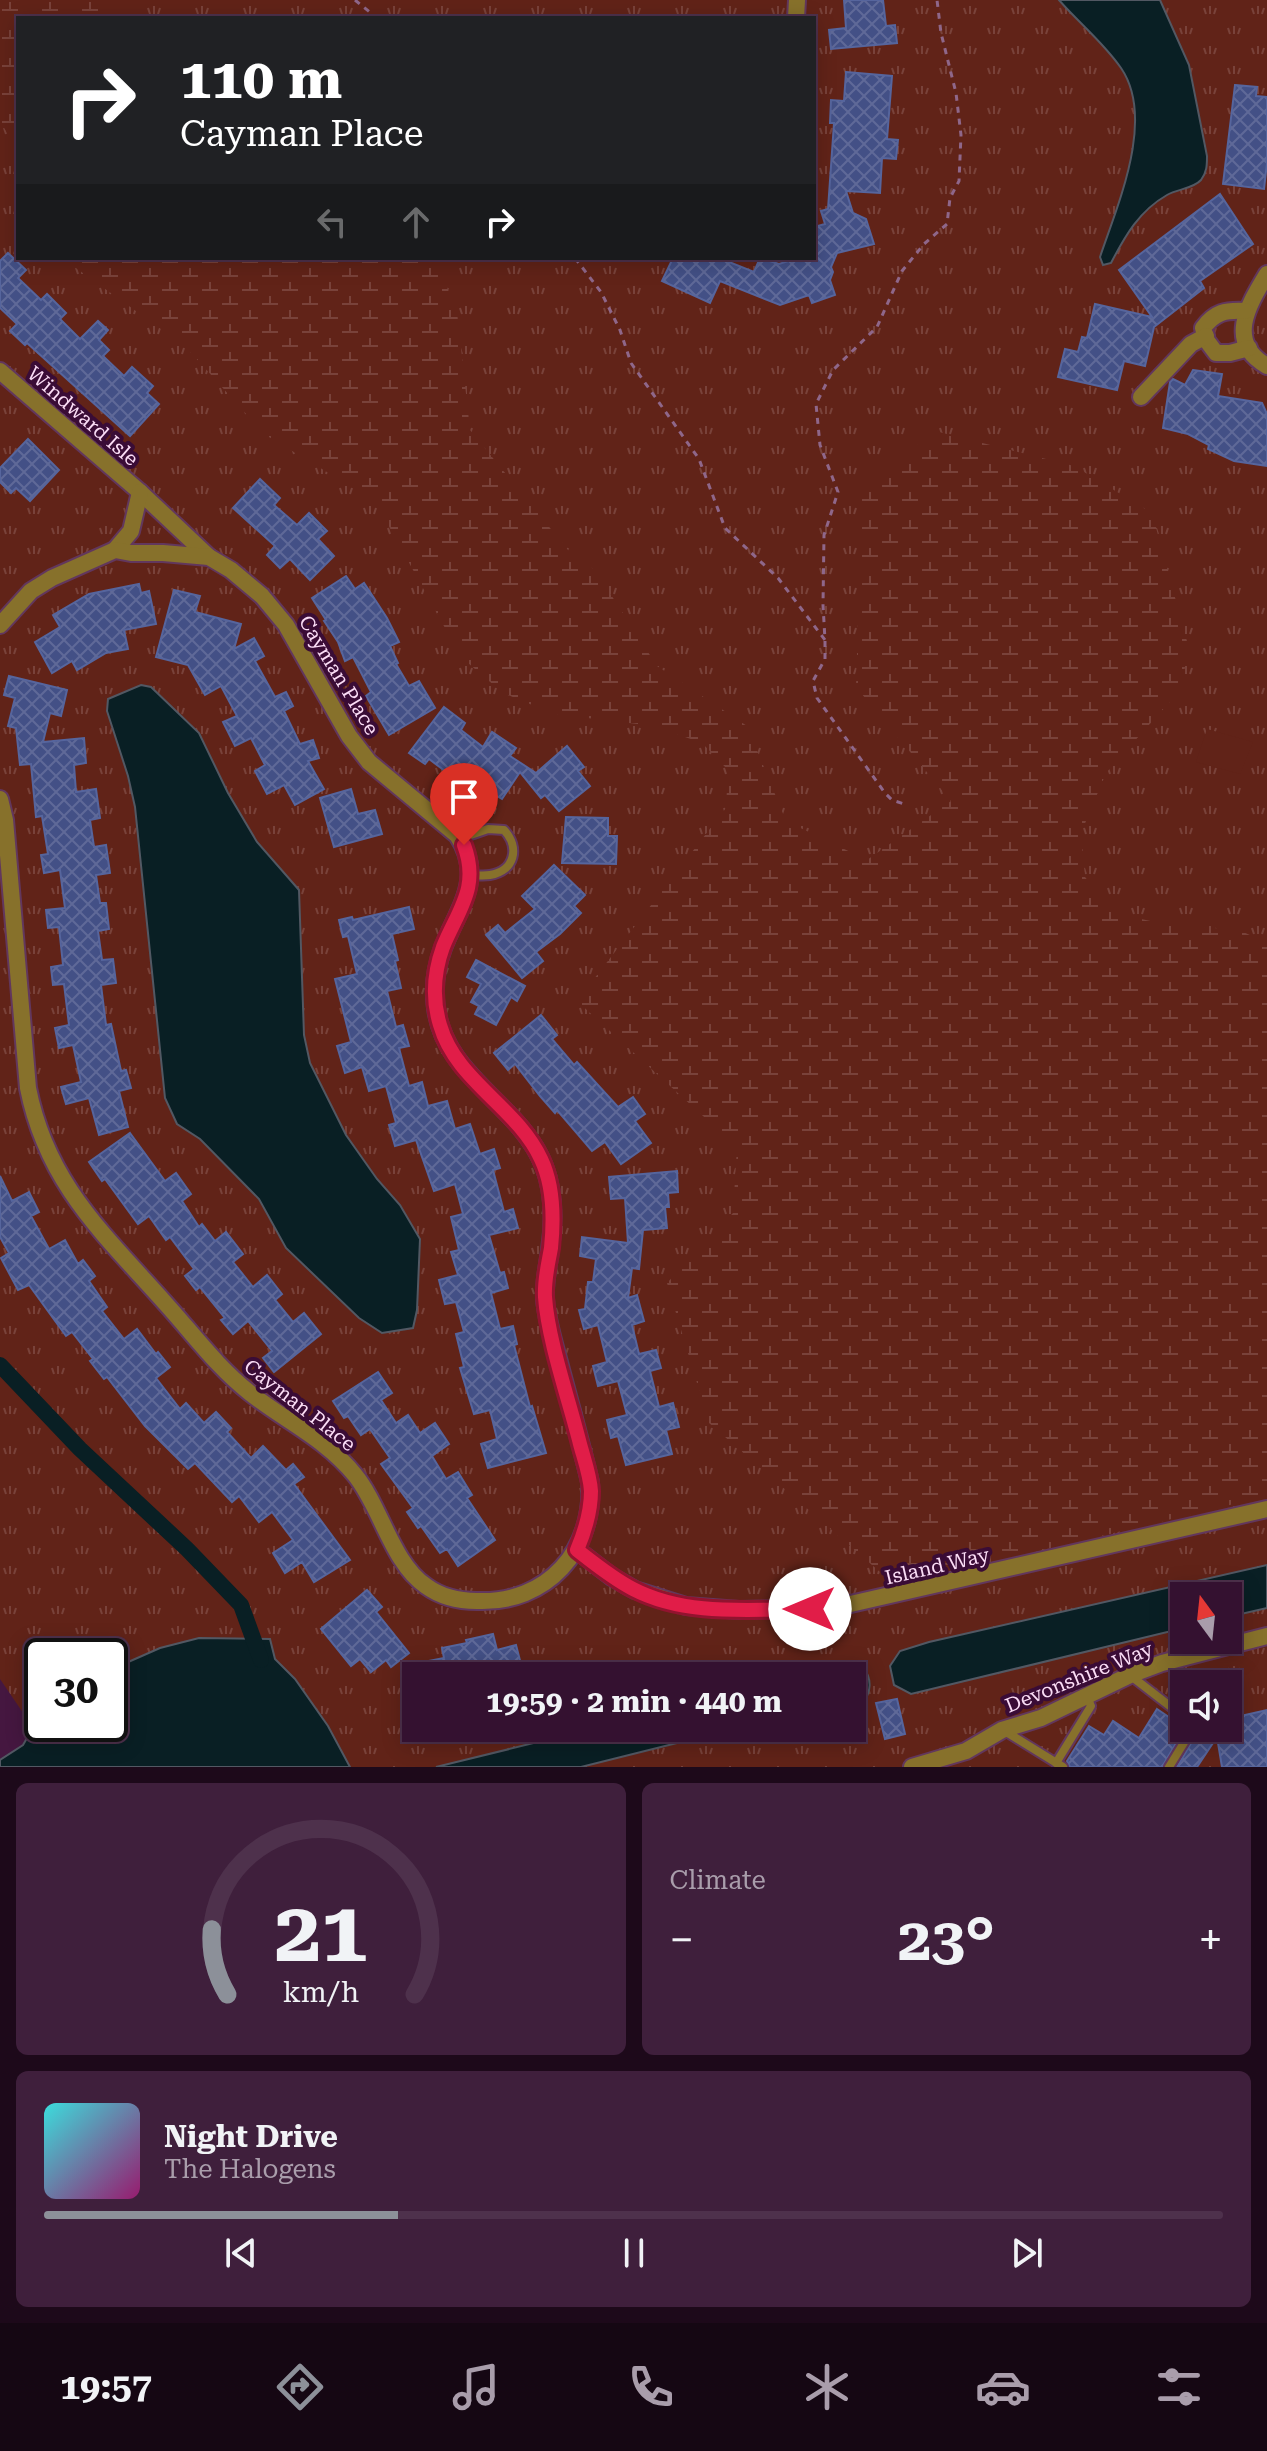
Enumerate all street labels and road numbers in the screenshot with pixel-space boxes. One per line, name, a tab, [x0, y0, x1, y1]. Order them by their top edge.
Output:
street label: Windward Isle	[22, 361, 144, 471]
street label: Cayman Place	[294, 611, 384, 739]
street label: Cayman Place	[239, 1354, 361, 1456]
street label: Island Way	[882, 1542, 992, 1590]
street label: Devonshire Way	[1002, 1636, 1157, 1718]

